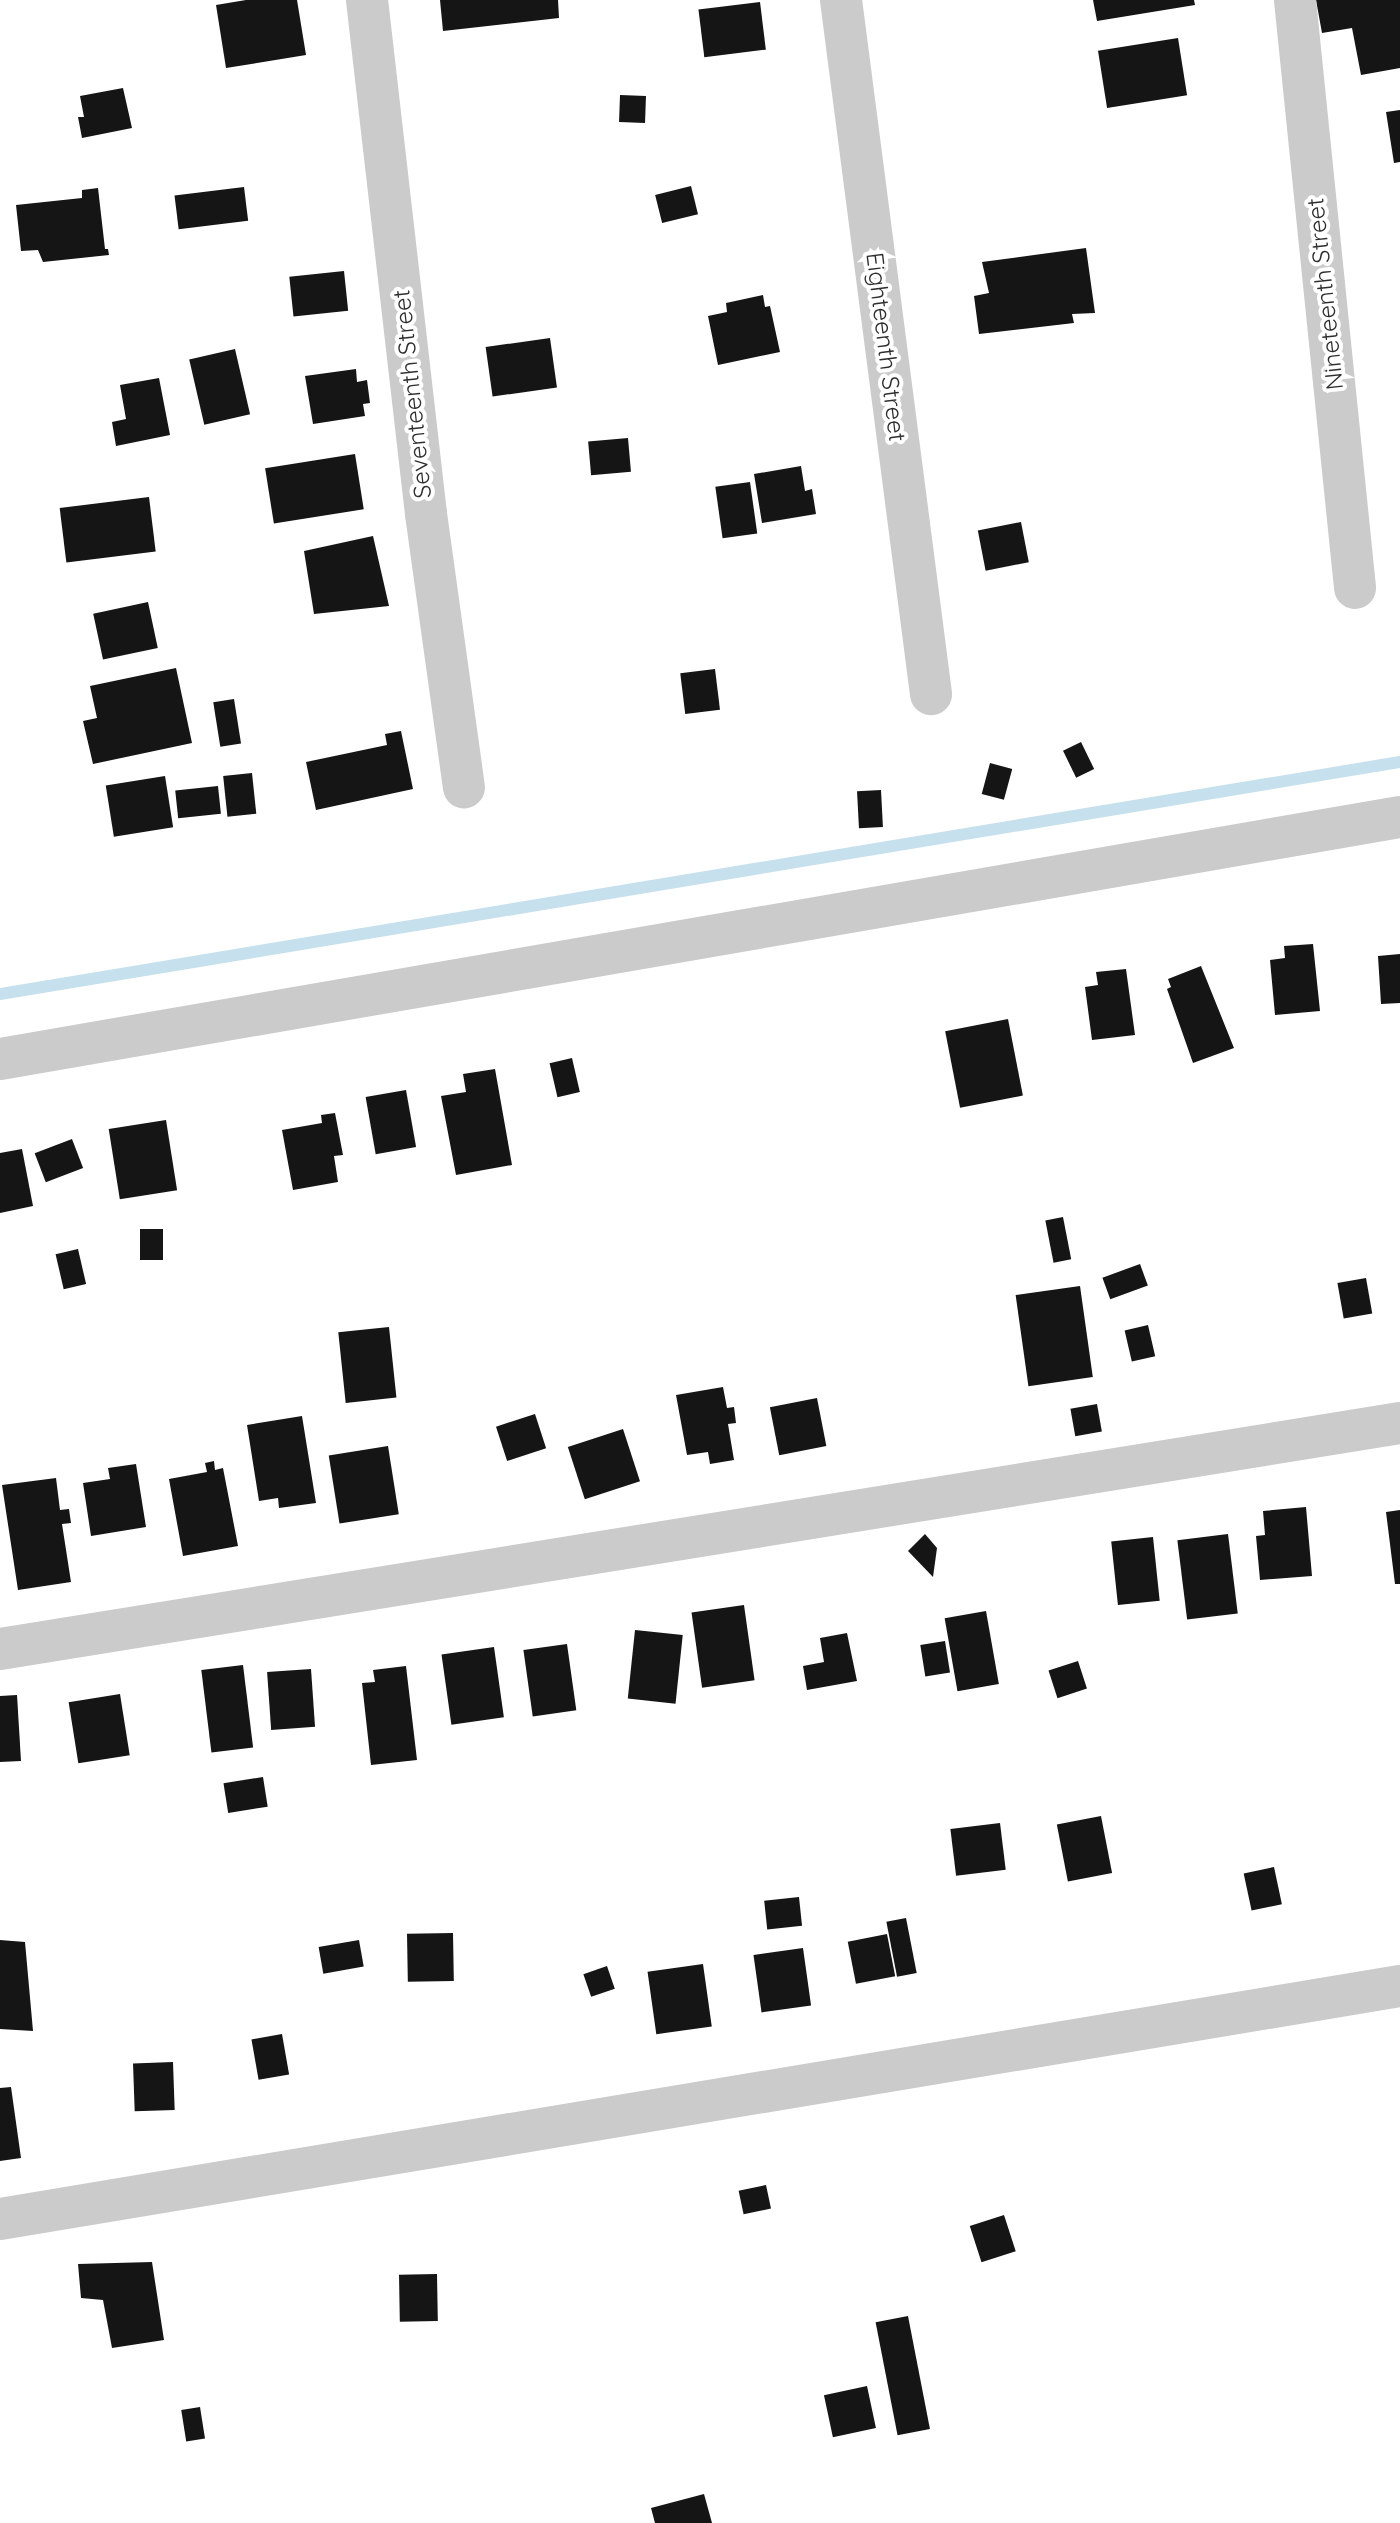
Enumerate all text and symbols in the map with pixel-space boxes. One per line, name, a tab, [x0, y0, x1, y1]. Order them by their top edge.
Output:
street label: Nineteenth Street	[1301, 197, 1349, 391]
street label: Eighteenth Street	[860, 251, 912, 443]
street label: Seventeenth Street	[387, 288, 437, 500]

